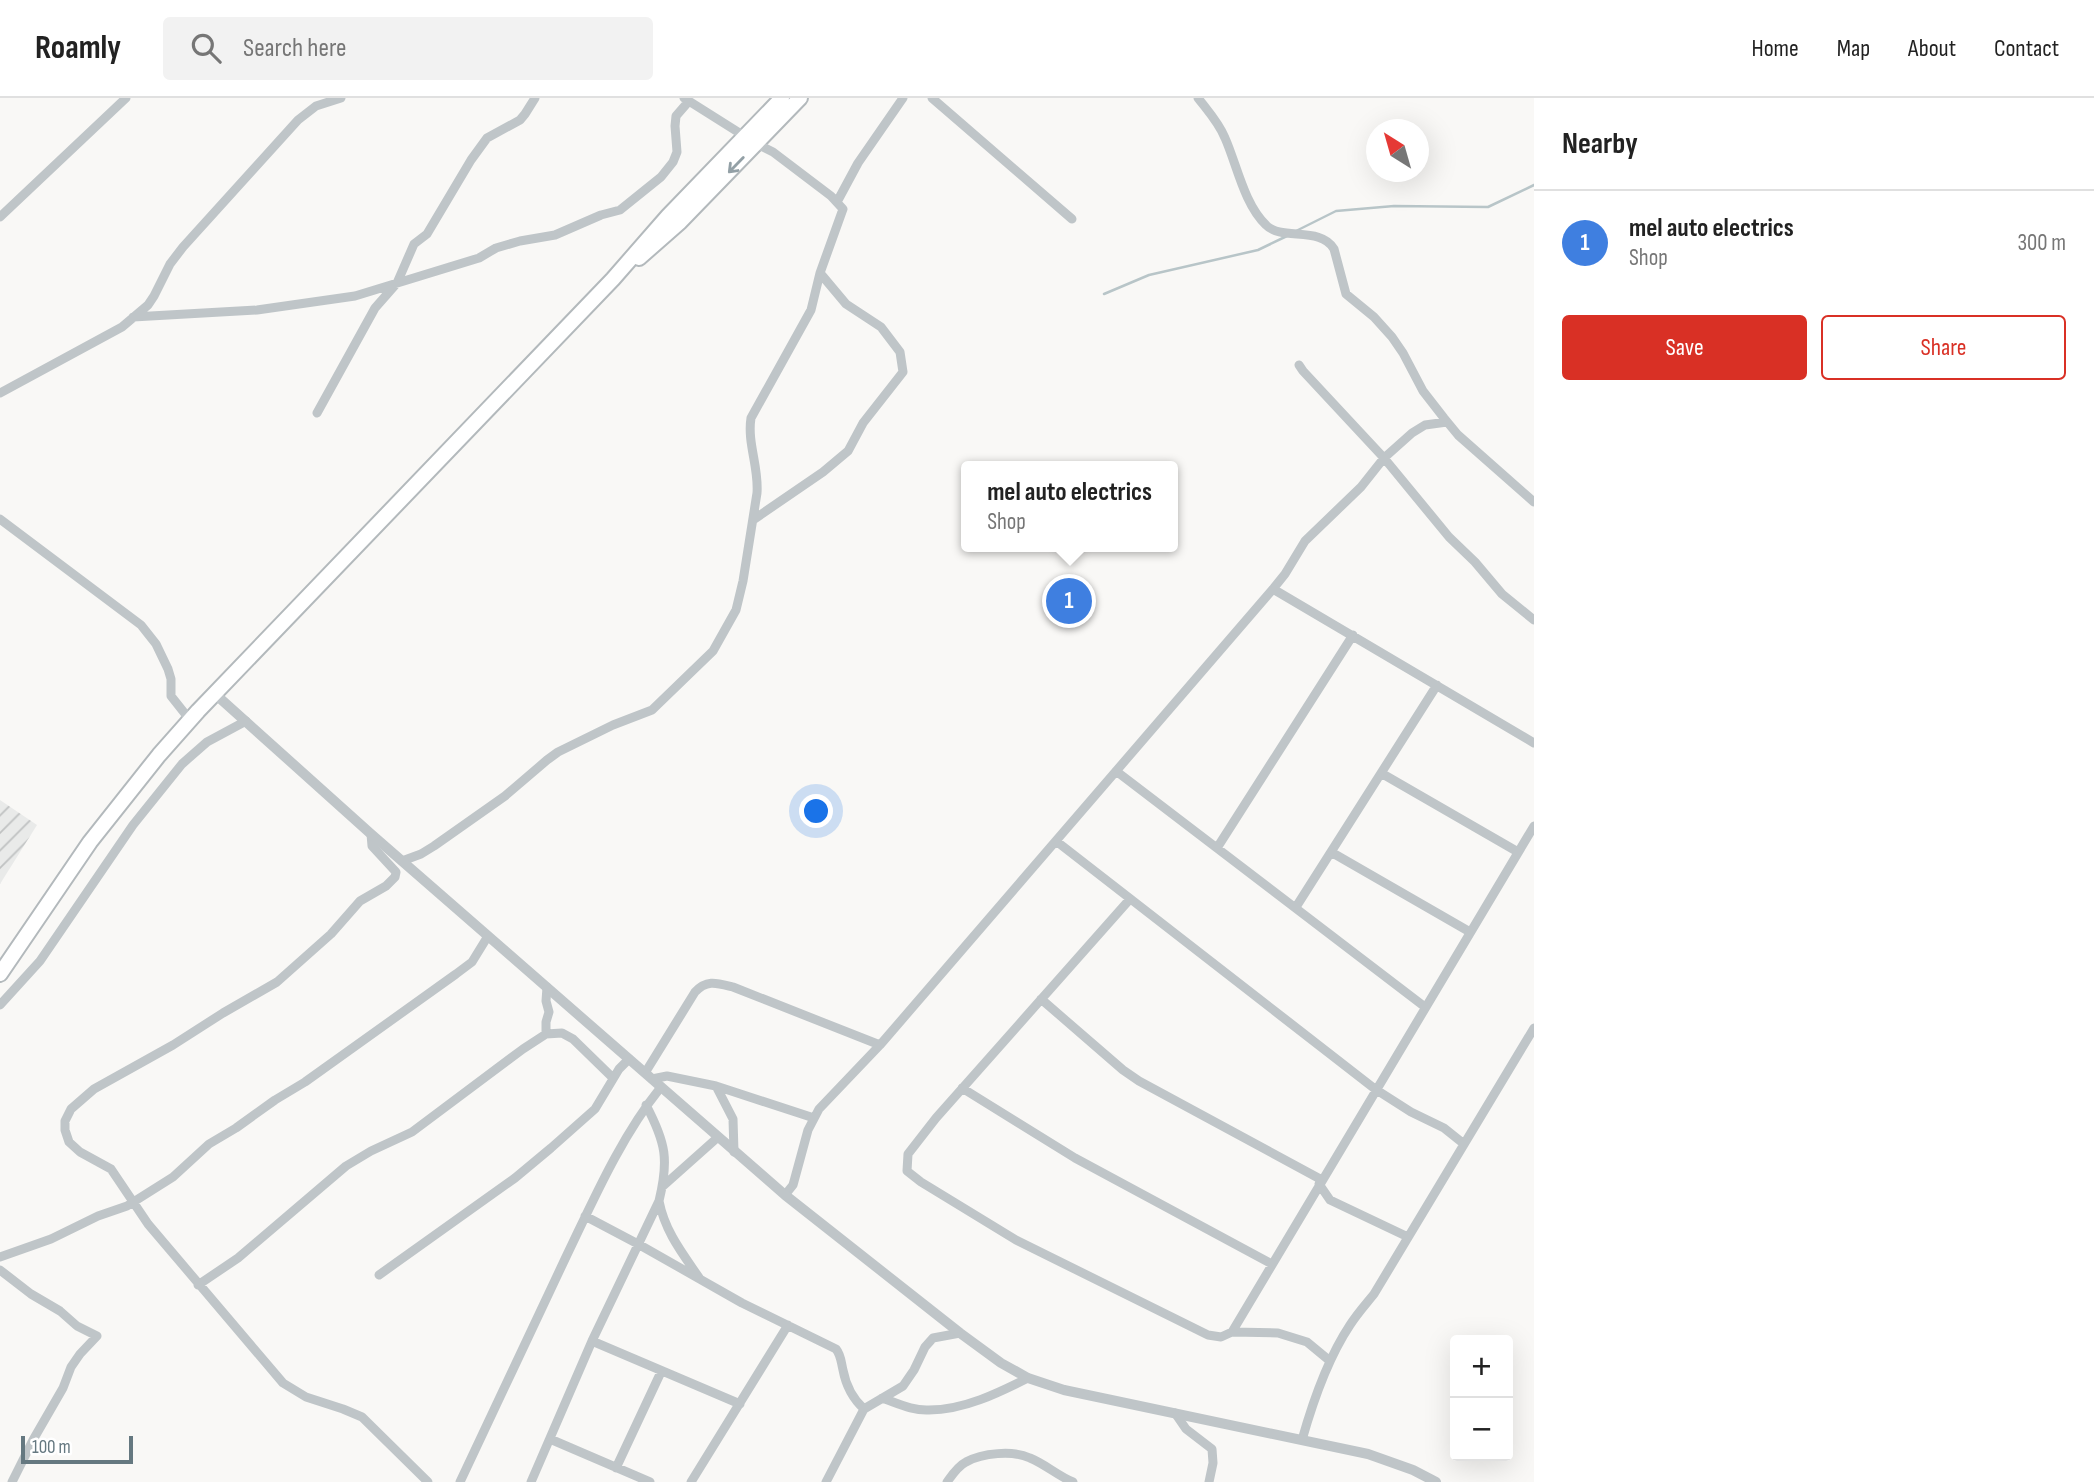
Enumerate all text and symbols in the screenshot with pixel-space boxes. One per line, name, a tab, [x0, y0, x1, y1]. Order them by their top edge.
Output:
search box	[163, 17, 653, 80]
text: Roamly	[35, 28, 121, 68]
icon: search	[187, 29, 225, 67]
text: Search here	[243, 33, 346, 64]
text: Home	[1751, 34, 1799, 63]
text: Map	[1837, 34, 1870, 63]
text: About	[1908, 34, 1956, 63]
text: Contact	[1994, 34, 2059, 63]
north arrow	[1366, 119, 1429, 182]
text: Nearby	[1562, 126, 1638, 162]
one-way arrow	[728, 157, 745, 174]
text: mel auto electrics	[1629, 213, 1794, 244]
text: 1	[1580, 229, 1590, 257]
text: 300 m	[2017, 229, 2066, 257]
text: Shop	[1629, 244, 1668, 272]
button: Save	[1562, 315, 1807, 380]
button: Share	[1821, 315, 2066, 380]
popup	[961, 461, 1178, 552]
text: mel auto electrics	[987, 477, 1152, 508]
text: Shop	[987, 508, 1026, 536]
pin: 1	[1046, 575, 1092, 627]
your location	[799, 794, 833, 828]
map controls	[1450, 1335, 1513, 1461]
button: +	[1450, 1335, 1513, 1398]
button: −	[1450, 1398, 1513, 1461]
scale bar	[21, 1433, 133, 1465]
text: 100 m	[32, 1436, 71, 1459]

